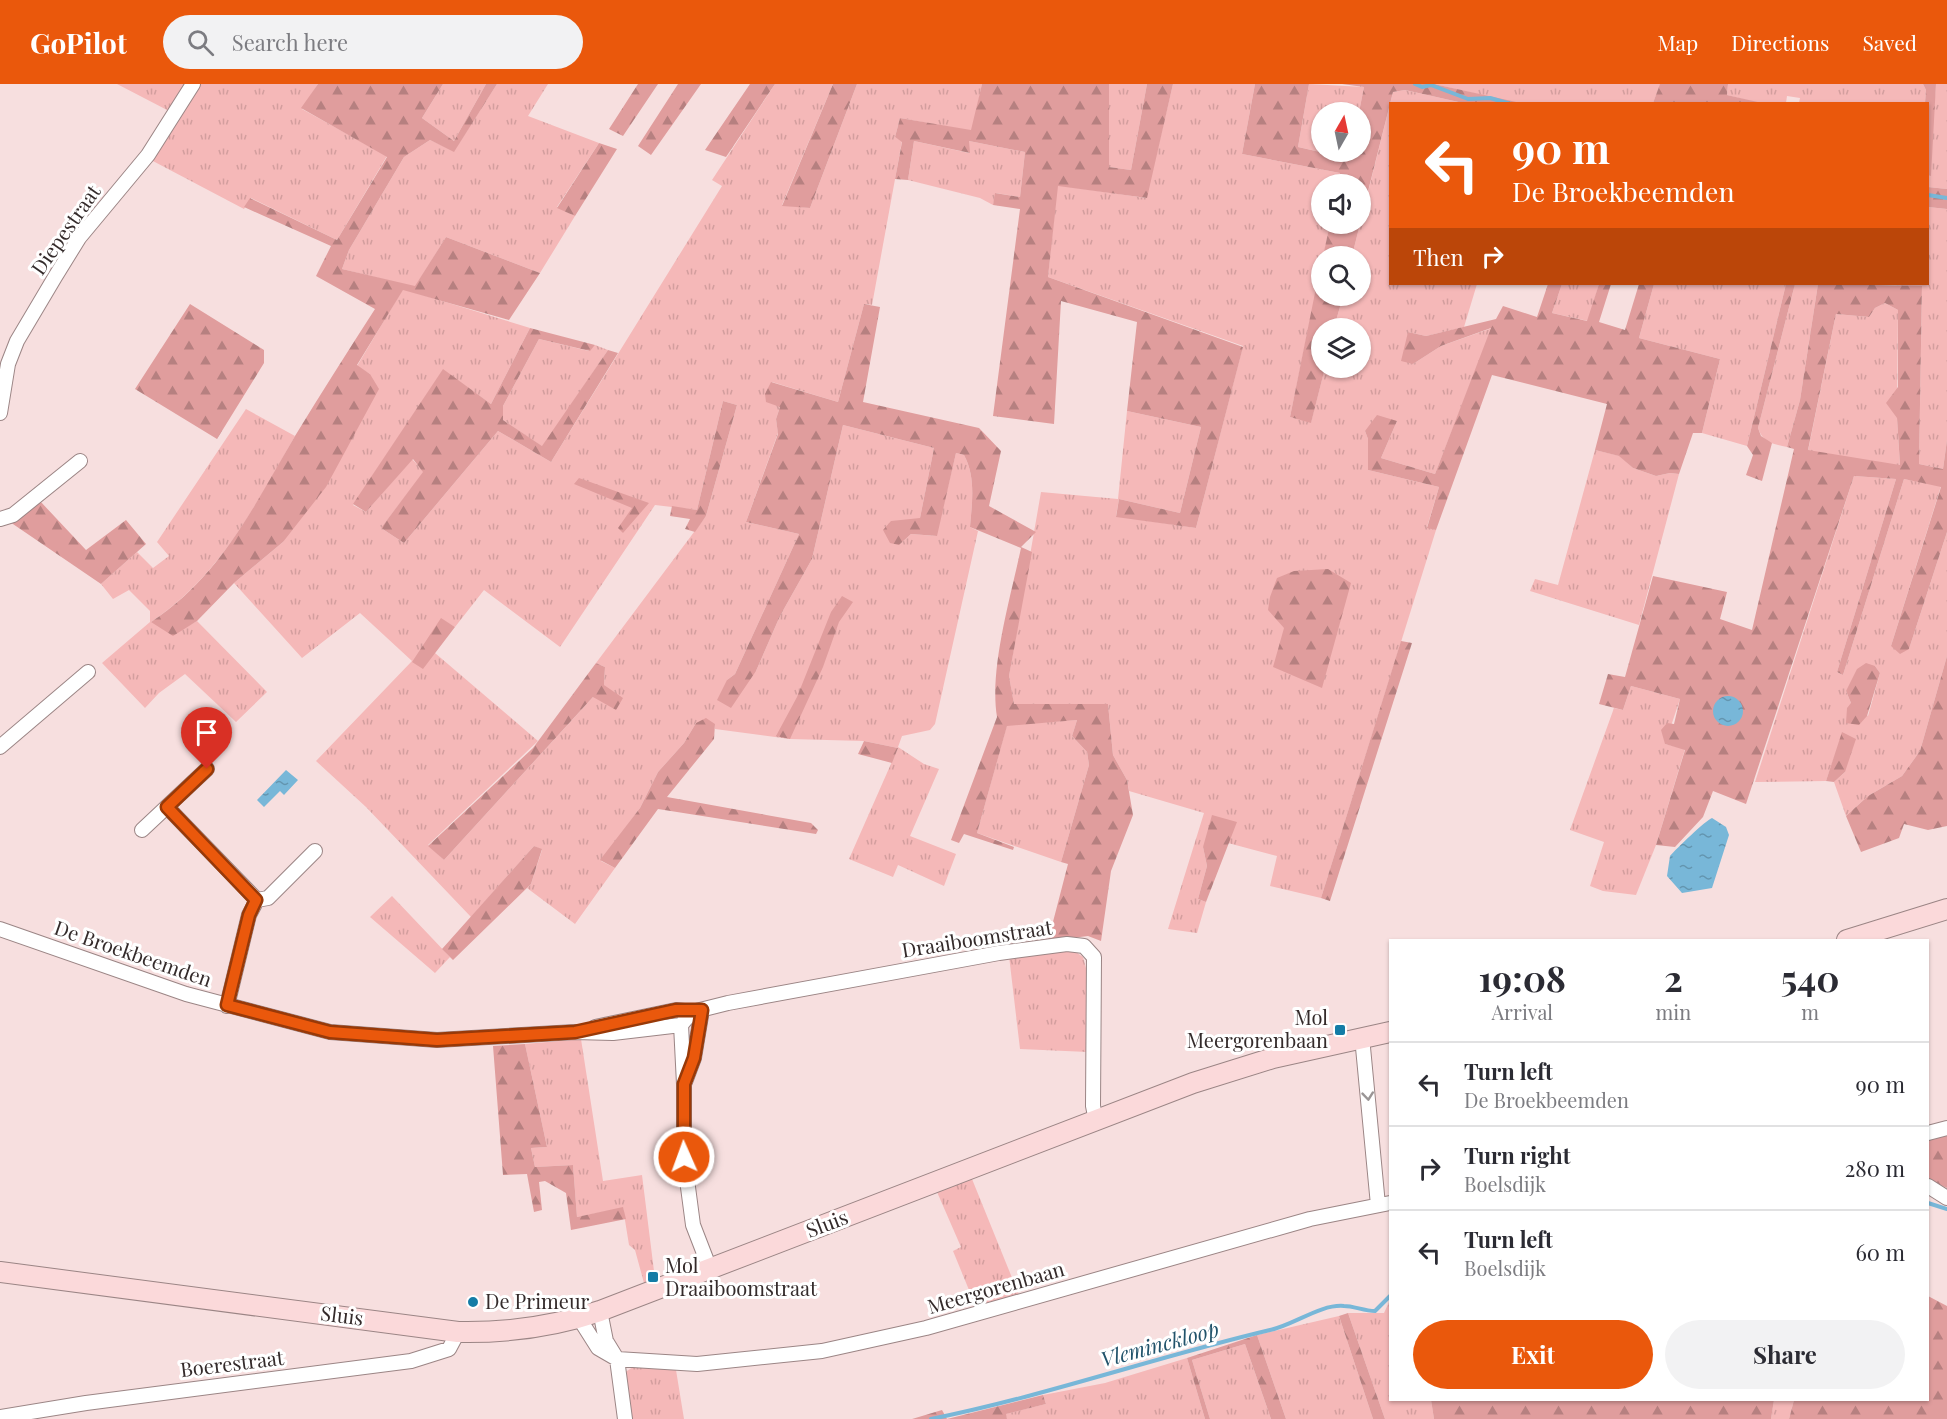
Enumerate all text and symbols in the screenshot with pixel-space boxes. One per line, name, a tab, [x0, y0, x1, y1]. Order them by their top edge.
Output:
search box	[163, 15, 583, 69]
text: GoPilot	[30, 24, 127, 61]
icon: search	[184, 26, 217, 59]
text: Search here	[232, 27, 348, 57]
text: Map	[1657, 28, 1698, 56]
text: Directions	[1731, 28, 1829, 56]
text: Saved	[1862, 28, 1917, 56]
north arrow	[1311, 102, 1371, 162]
map controls	[1311, 102, 1371, 378]
text: 90 m	[1512, 119, 1610, 175]
icon: left	[1413, 126, 1491, 204]
text: De Broekbeemden	[1512, 173, 1735, 209]
button: sound	[1311, 174, 1371, 234]
street label: Diepestraat	[24, 178, 106, 280]
icon: right	[1476, 240, 1509, 273]
text: Then	[1413, 242, 1464, 272]
button: search	[1311, 246, 1371, 306]
button: layers	[1311, 318, 1371, 378]
pin	[181, 707, 232, 769]
icon: arrive	[190, 716, 223, 749]
street label: Draaiboomstraat	[900, 912, 1055, 963]
street label: De Broekbeemden	[51, 913, 216, 992]
text: 19:08	[1479, 953, 1566, 1001]
text: 2	[1664, 953, 1683, 1001]
text: 540	[1781, 953, 1839, 1001]
text: Arrival	[1491, 998, 1553, 1025]
text: min	[1656, 998, 1691, 1025]
text: m	[1801, 998, 1819, 1025]
place label: Mol Meergorenbaan	[1187, 1003, 1328, 1053]
marker: Mol Meergorenbaan	[1333, 1023, 1347, 1037]
text: Turn left	[1464, 1056, 1553, 1086]
icon: left	[1413, 1068, 1446, 1101]
text: 90 m	[1856, 1069, 1905, 1099]
text: De Broekbeemden	[1464, 1086, 1629, 1113]
one-way arrow	[1361, 1091, 1374, 1100]
position arrow	[652, 1125, 716, 1189]
text: Turn right	[1464, 1140, 1570, 1170]
icon: right	[1413, 1152, 1446, 1185]
text: 280 m	[1845, 1153, 1905, 1183]
text: Boelsdijk	[1464, 1170, 1546, 1197]
street label: Sluis	[802, 1202, 851, 1243]
text: Turn left	[1464, 1224, 1553, 1254]
icon: left	[1413, 1236, 1446, 1269]
text: 60 m	[1855, 1237, 1905, 1267]
place label: Mol Draaiboomstraat	[665, 1251, 818, 1301]
street label: Meergorenbaan	[924, 1254, 1067, 1319]
text: Boelsdijk	[1464, 1254, 1546, 1281]
marker: Mol Draaiboomstraat	[646, 1270, 660, 1284]
place label: De Primeur	[485, 1287, 590, 1314]
marker: De Primeur	[466, 1295, 480, 1309]
street label: Sluis	[319, 1298, 365, 1331]
water label: Vleminckloop	[1097, 1314, 1222, 1372]
button: Exit	[1413, 1320, 1653, 1389]
button: Share	[1665, 1320, 1905, 1389]
street label: Boerestraat	[179, 1343, 286, 1382]

